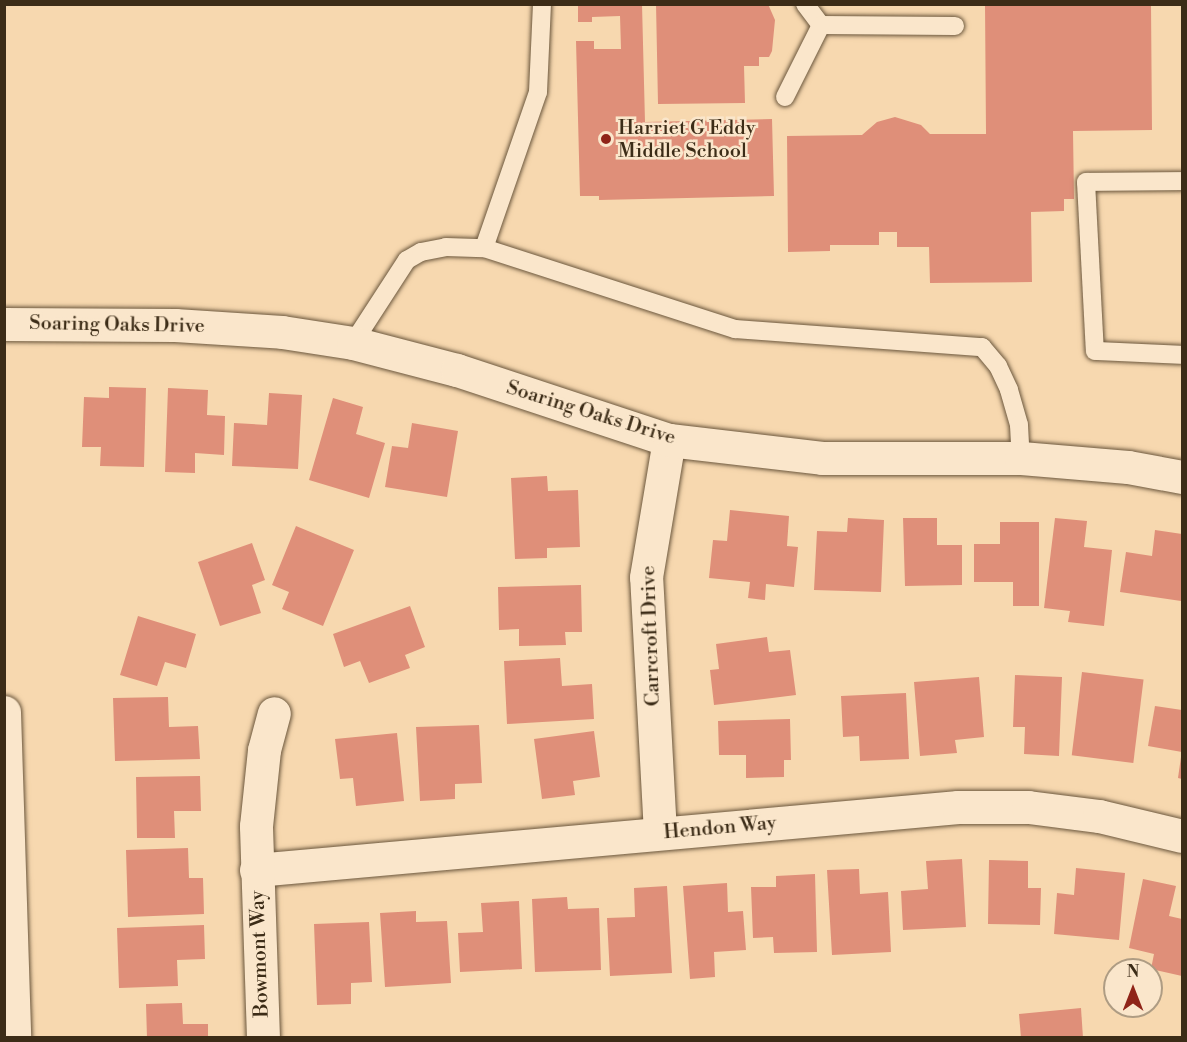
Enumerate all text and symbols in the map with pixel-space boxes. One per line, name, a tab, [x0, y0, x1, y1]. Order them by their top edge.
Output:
place label: Harriet G Eddy Middle School	[618, 116, 755, 163]
marker: Harriet G Eddy Middle School	[599, 132, 613, 146]
street label: Soaring Oaks Drive	[29, 311, 205, 339]
street label: Soaring Oaks Drive	[503, 376, 679, 450]
street label: Carrcroft Drive	[637, 565, 665, 707]
street label: Hendon Way	[663, 811, 777, 845]
street label: Bowmont Way	[246, 890, 274, 1018]
north arrow	[1103, 958, 1163, 1018]
text: N	[1127, 962, 1139, 982]

